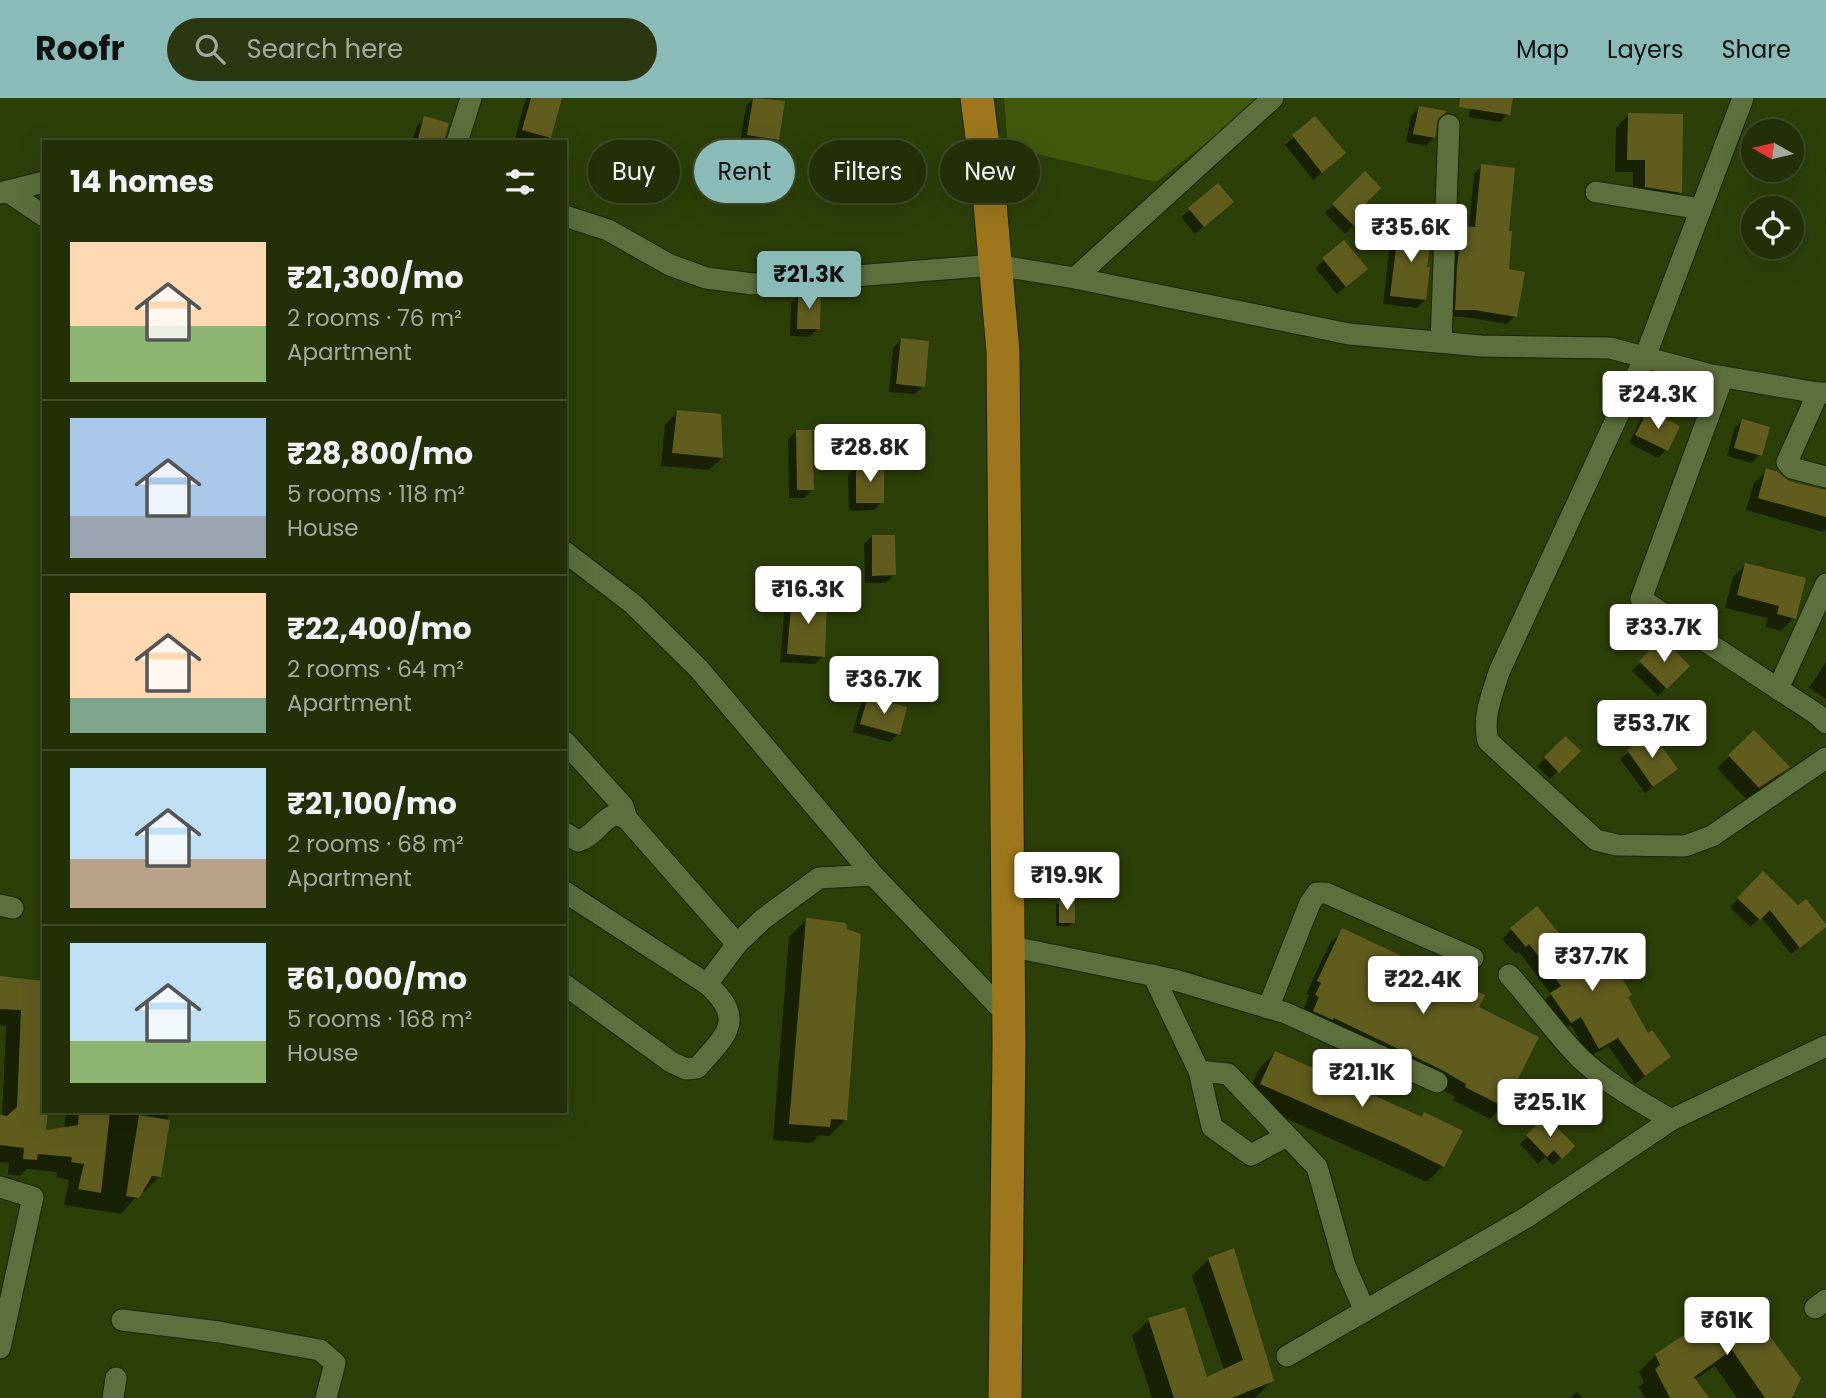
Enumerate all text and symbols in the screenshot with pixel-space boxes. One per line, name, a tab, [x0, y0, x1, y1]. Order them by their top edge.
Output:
search box	[167, 18, 657, 81]
text: Roofr	[35, 25, 125, 72]
icon: search	[191, 30, 229, 68]
text: Search here	[247, 31, 403, 67]
text: Map	[1516, 33, 1569, 66]
text: Layers	[1607, 33, 1683, 66]
text: Share	[1721, 33, 1791, 66]
north arrow	[1741, 119, 1804, 182]
map controls	[1741, 119, 1804, 259]
chip: Buy	[588, 140, 680, 203]
chip: Rent	[694, 140, 795, 203]
chip: Filters	[809, 140, 926, 203]
chip: New	[940, 140, 1040, 203]
text: 14 homes	[70, 160, 214, 203]
icon: filters	[501, 163, 539, 201]
button: locate	[1741, 196, 1804, 259]
pin: ₹35.6K	[1354, 204, 1468, 264]
text: ₹35.6K	[1371, 211, 1451, 243]
pin: ₹21.3K	[752, 252, 866, 311]
text: ₹21,300/mo	[287, 256, 464, 299]
text: ₹21.3K	[773, 258, 845, 290]
icon: home	[126, 270, 210, 354]
text: 2 rooms · 76 m²	[287, 302, 462, 334]
text: Apartment	[287, 336, 412, 368]
pin: ₹24.3K	[1601, 372, 1715, 431]
text: ₹24.3K	[1619, 378, 1697, 410]
pin: ₹28.8K	[813, 424, 927, 484]
text: ₹28.8K	[830, 431, 910, 463]
text: ₹28,800/mo	[287, 432, 473, 475]
icon: home	[126, 446, 210, 530]
text: 5 rooms · 118 m²	[287, 478, 465, 510]
text: House	[287, 512, 359, 544]
pin: ₹16.3K	[751, 566, 865, 626]
text: ₹16.3K	[771, 573, 845, 605]
pin: ₹33.7K	[1607, 604, 1721, 664]
text: ₹22,400/mo	[287, 607, 472, 650]
text: ₹33.7K	[1626, 611, 1702, 643]
icon: home	[126, 621, 210, 705]
text: 2 rooms · 64 m²	[287, 653, 464, 685]
pin: ₹36.7K	[827, 656, 941, 716]
text: ₹36.7K	[845, 663, 923, 695]
text: Apartment	[287, 687, 412, 719]
pin: ₹53.7K	[1595, 700, 1709, 760]
text: ₹53.7K	[1613, 707, 1691, 739]
text: ₹21,100/mo	[287, 782, 457, 825]
icon: home	[126, 796, 210, 880]
text: 2 rooms · 68 m²	[287, 828, 464, 860]
pin: ₹19.9K	[1010, 852, 1124, 912]
text: ₹19.9K	[1030, 859, 1104, 891]
text: Apartment	[287, 862, 412, 894]
pin: ₹37.7K	[1535, 934, 1649, 993]
text: ₹37.7K	[1555, 940, 1629, 972]
pin: ₹22.4K	[1366, 956, 1480, 1016]
text: ₹61,000/mo	[287, 957, 467, 1000]
text: ₹22.4K	[1384, 963, 1462, 995]
icon: home	[126, 971, 210, 1055]
text: 5 rooms · 168 m²	[287, 1003, 472, 1035]
text: House	[287, 1037, 359, 1069]
pin: ₹21.1K	[1305, 1049, 1419, 1109]
text: ₹21.1K	[1329, 1056, 1395, 1088]
pin: ₹25.1K	[1493, 1080, 1607, 1139]
text: ₹25.1K	[1513, 1086, 1587, 1118]
pin: ₹61K	[1686, 1298, 1768, 1357]
text: ₹61K	[1700, 1304, 1754, 1336]

